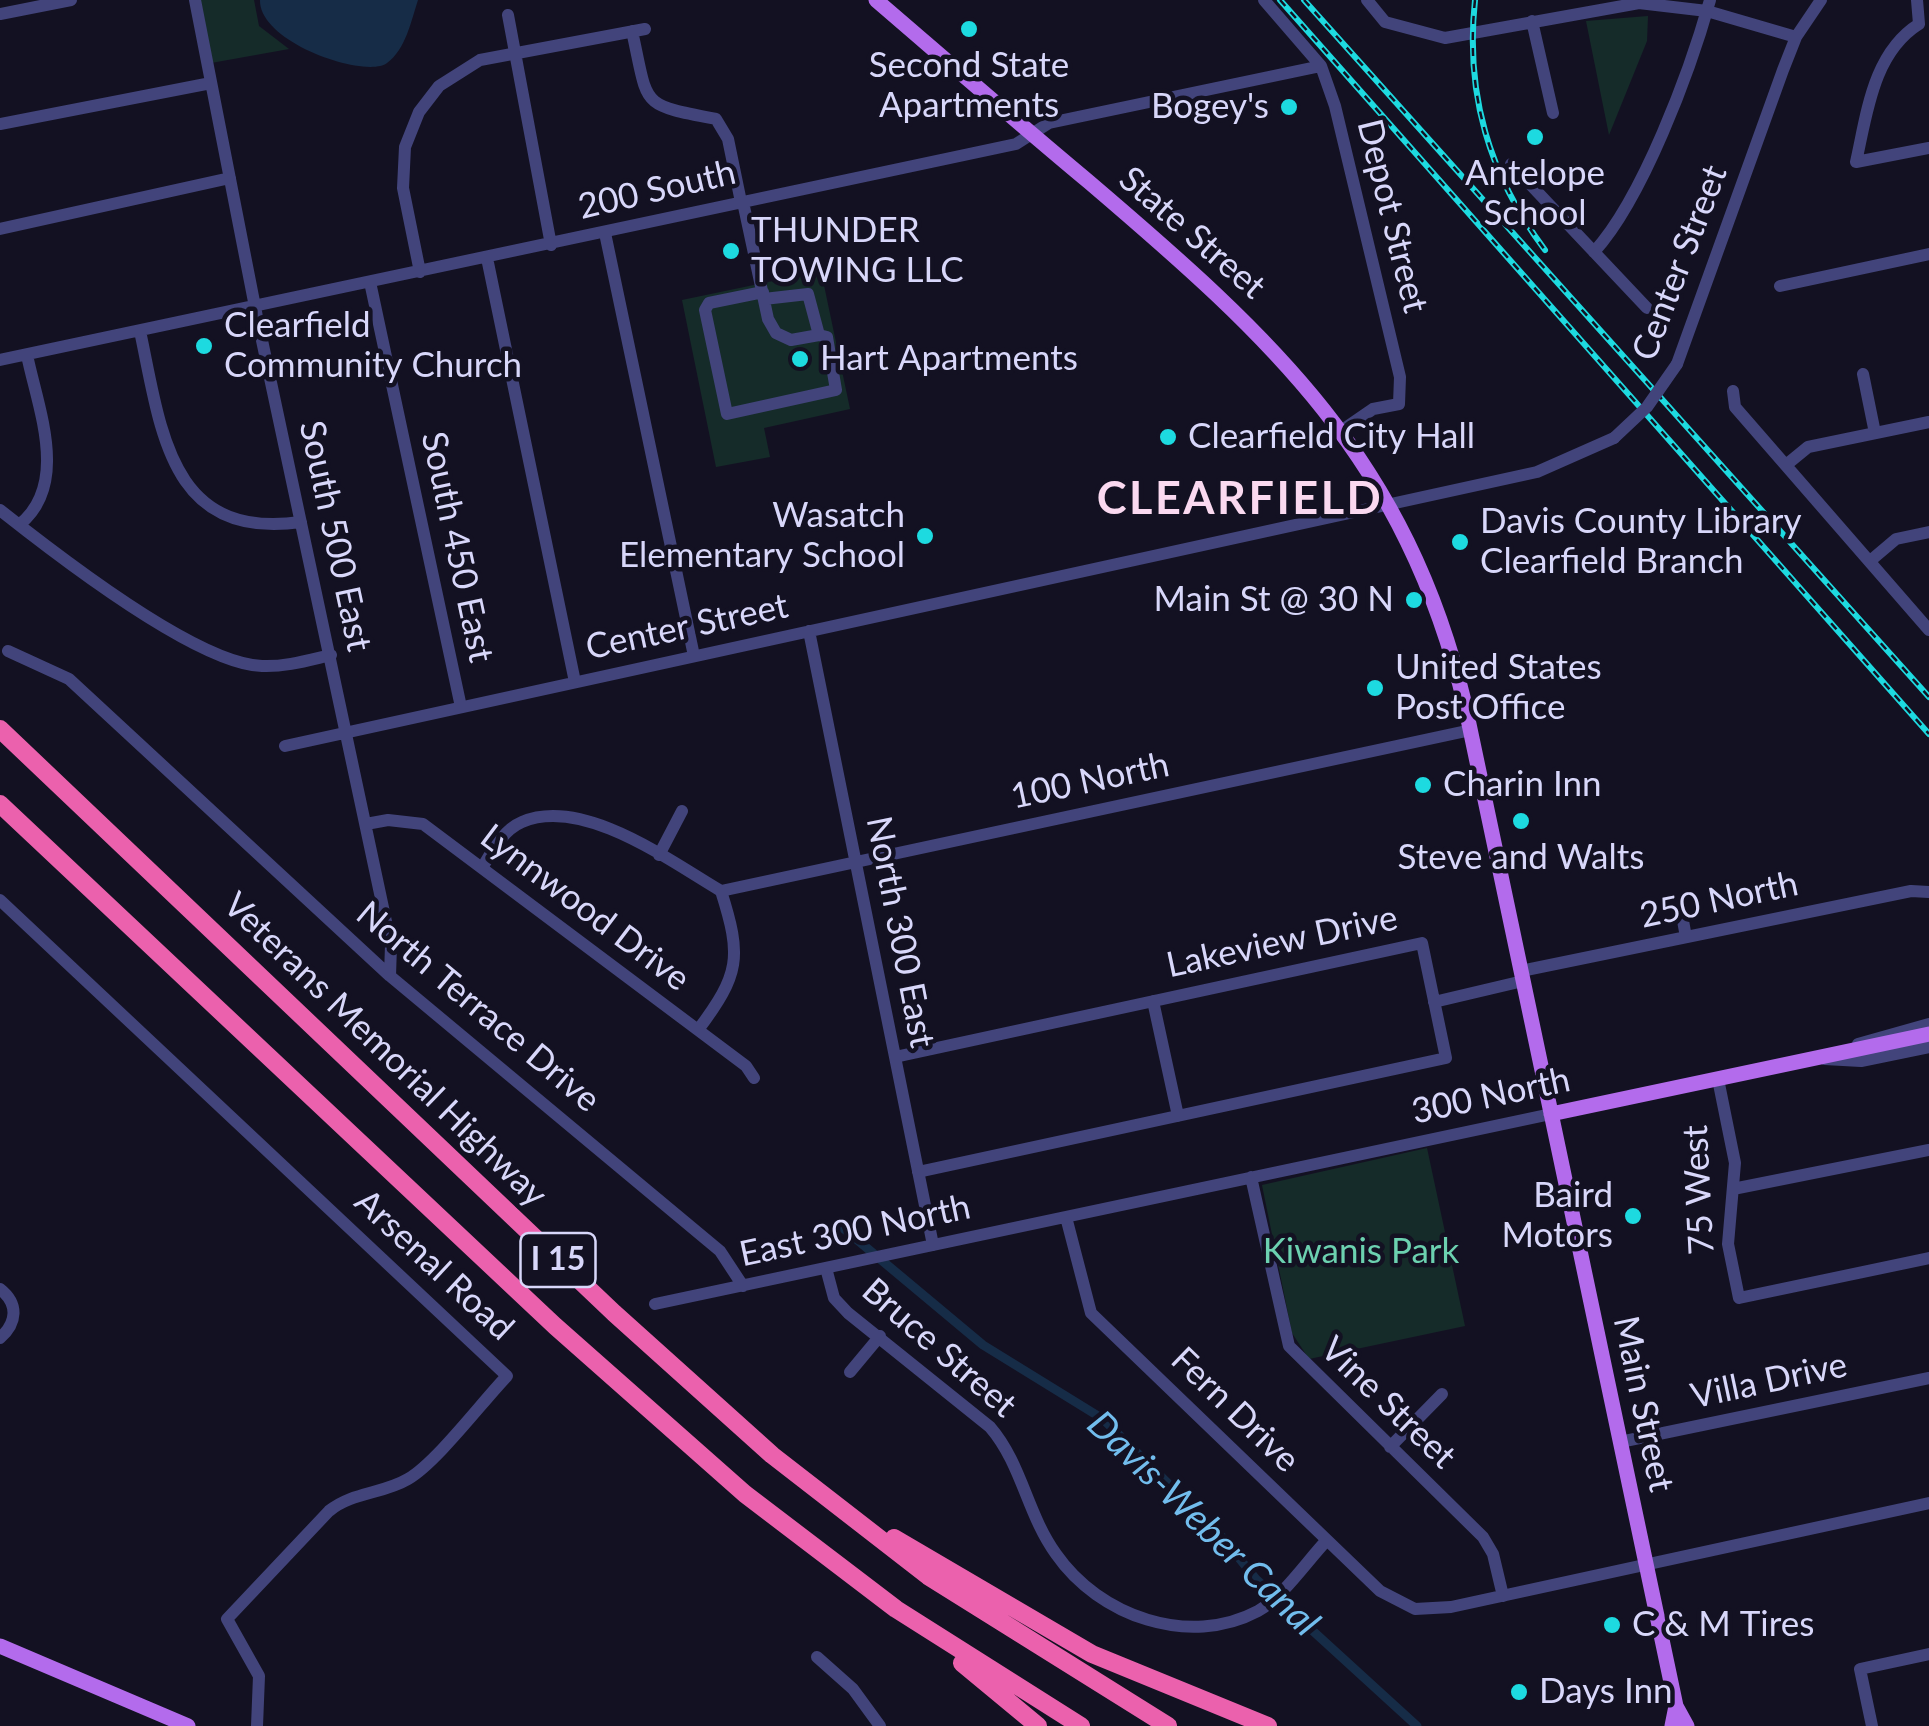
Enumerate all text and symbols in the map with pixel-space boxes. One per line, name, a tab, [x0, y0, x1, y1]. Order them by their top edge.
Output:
marker: Second State Apartments	[958, 18, 980, 40]
place label: Second State Apartments	[869, 45, 1069, 127]
place label: Bogey's	[1151, 86, 1269, 128]
marker: Bogey's	[1278, 96, 1300, 118]
street label: Depot Street	[1348, 115, 1436, 317]
marker: Antelope School	[1524, 126, 1546, 148]
street label: 200 South	[574, 152, 740, 228]
place label: Antelope School	[1465, 153, 1605, 235]
street label: State Street	[1110, 158, 1274, 308]
street label: Center Street	[1624, 160, 1736, 366]
place label: THUNDER TOWING LLC	[751, 210, 964, 292]
marker: THUNDER TOWING LLC	[720, 240, 742, 262]
place label: Clearfield Community Church	[224, 305, 522, 387]
marker: Clearfield Community Church	[193, 335, 215, 357]
place label: Hart Apartments	[820, 338, 1078, 380]
marker: Hart Apartments	[789, 348, 811, 370]
place label: Clearfield City Hall	[1188, 416, 1475, 458]
street label: South 500 East	[290, 417, 380, 655]
marker: Clearfield City Hall	[1157, 426, 1179, 448]
street label: South 450 East	[412, 428, 502, 666]
district label: CLEARFIELD	[1097, 472, 1383, 526]
place label: Wasatch Elementary School	[619, 495, 905, 577]
place label: Davis County Library Clearfield Branch	[1480, 501, 1802, 583]
marker: Wasatch Elementary School	[914, 525, 936, 547]
marker: Davis County Library Clearfield Branch	[1449, 531, 1471, 553]
place label: Main St @ 30 N	[1154, 579, 1394, 621]
street label: Center Street	[582, 585, 792, 669]
marker: Main St @ 30 N	[1403, 589, 1425, 611]
place label: United States Post Office	[1395, 647, 1602, 729]
marker: United States Post Office	[1364, 677, 1386, 699]
street label: 100 North	[1007, 744, 1173, 818]
place label: Charin Inn	[1443, 764, 1602, 806]
marker: Charin Inn	[1412, 774, 1434, 796]
marker: Steve and Walts	[1510, 810, 1532, 832]
street label: North 300 East	[857, 813, 943, 1051]
street label: Lynnwood Drive	[472, 816, 698, 1000]
place label: Steve and Walts	[1398, 837, 1644, 879]
street label: 250 North	[1636, 863, 1802, 937]
street label: Veterans Memorial Highway	[214, 884, 556, 1216]
street label: North Terrace Drive	[348, 893, 608, 1121]
street label: Lakeview Drive	[1163, 897, 1401, 987]
street label: 300 North	[1408, 1059, 1574, 1133]
street label: 75 West	[1675, 1124, 1723, 1256]
place label: Baird Motors	[1501, 1175, 1613, 1257]
street label: Arsenal Road	[346, 1181, 522, 1349]
street label: East 300 North	[736, 1186, 974, 1276]
marker: Baird Motors	[1622, 1205, 1644, 1227]
park label: Kiwanis Park	[1263, 1231, 1459, 1273]
road number: I 15	[520, 1233, 596, 1287]
street label: Bruce Street	[853, 1270, 1025, 1426]
street label: Main Street	[1604, 1312, 1682, 1496]
street label: Vine Street	[1312, 1328, 1464, 1478]
street label: Fern Drive	[1162, 1339, 1308, 1481]
street label: Villa Drive	[1687, 1344, 1851, 1418]
water label: Davis-Weber Canal	[1078, 1402, 1328, 1646]
place label: C & M Tires	[1632, 1604, 1814, 1646]
marker: C & M Tires	[1601, 1614, 1623, 1636]
place label: Days Inn	[1539, 1671, 1673, 1713]
marker: Days Inn	[1508, 1681, 1530, 1703]

